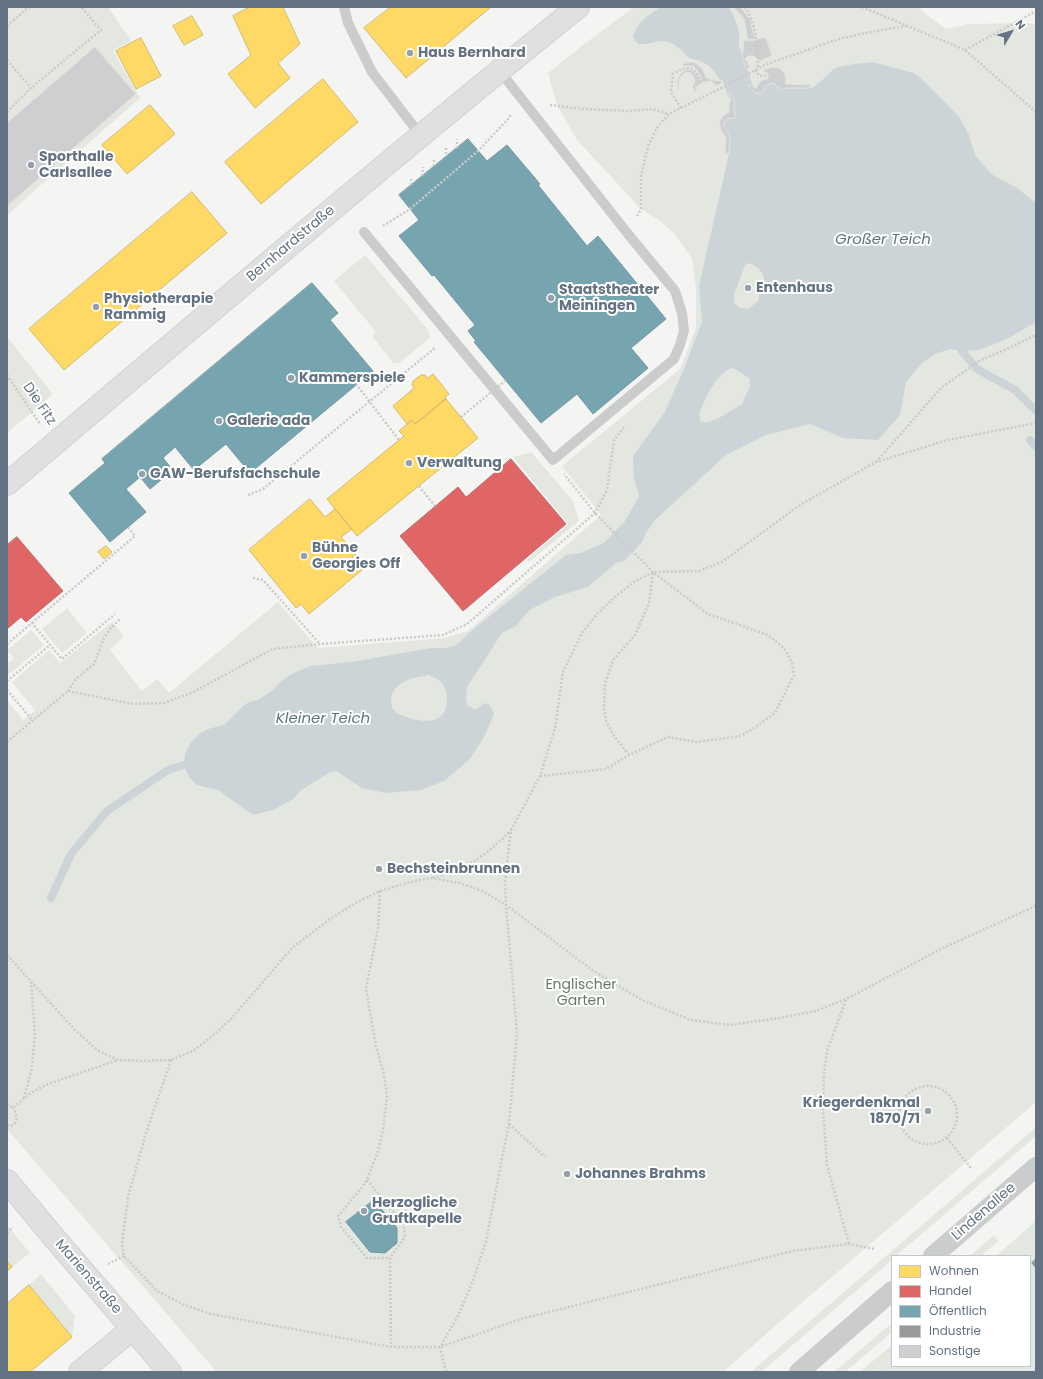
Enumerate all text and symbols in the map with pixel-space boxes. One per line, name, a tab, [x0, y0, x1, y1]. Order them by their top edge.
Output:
north arrow	[991, 12, 1031, 52]
text: N	[1012, 16, 1029, 33]
place label: Haus Bernhard	[418, 45, 526, 61]
marker: Haus Bernhard	[405, 48, 415, 58]
place label: Sporthalle Carlsallee	[39, 149, 114, 182]
marker: Sporthalle Carlsallee	[26, 160, 36, 170]
street label: Bernhardstraße	[244, 202, 338, 286]
water label: Großer Teich	[835, 231, 931, 249]
place label: Entenhaus	[756, 280, 833, 296]
place label: Staatstheater Meiningen	[559, 282, 659, 314]
marker: Entenhaus	[743, 283, 753, 293]
place label: Physiotherapie Rammig	[104, 291, 213, 324]
marker: Staatstheater Meiningen	[546, 293, 556, 303]
marker: Physiotherapie Rammig	[91, 302, 101, 312]
place label: Kammerspiele	[299, 370, 405, 386]
marker: Kammerspiele	[286, 373, 296, 383]
street label: Die Fitz	[19, 380, 59, 428]
place label: Galerie ada	[227, 413, 310, 429]
marker: Galerie ada	[214, 416, 224, 426]
place label: Verwaltung	[417, 455, 502, 471]
marker: Verwaltung	[404, 458, 414, 468]
place label: GAW-Berufsfachschule	[150, 466, 320, 482]
marker: GAW-Berufsfachschule	[137, 469, 147, 479]
place label: Bühne Georgies Off	[312, 540, 400, 572]
marker: Bühne Georgies Off	[299, 551, 309, 561]
water label: Kleiner Teich	[276, 710, 370, 728]
place label: Bechsteinbrunnen	[387, 861, 520, 877]
marker: Bechsteinbrunnen	[374, 864, 384, 874]
park label: Englischer Garten	[545, 977, 617, 1010]
place label: Kriegerdenkmal 1870/71	[803, 1095, 920, 1128]
marker: Kriegerdenkmal 1870/71	[923, 1106, 933, 1116]
place label: Johannes Brahms	[575, 1166, 706, 1182]
marker: Johannes Brahms	[562, 1169, 572, 1179]
street label: Lindenallee	[949, 1180, 1019, 1244]
place label: Herzogliche Gruftkapelle	[372, 1195, 462, 1228]
marker: Herzogliche Gruftkapelle	[359, 1206, 369, 1216]
street label: Marienstraße	[51, 1236, 125, 1318]
legend	[891, 1255, 1031, 1367]
text: Wohnen	[929, 1262, 979, 1279]
text: Handel	[929, 1282, 972, 1299]
text: Öffentlich	[929, 1302, 987, 1319]
text: Industrie	[929, 1322, 981, 1339]
text: Sonstige	[929, 1342, 981, 1359]

